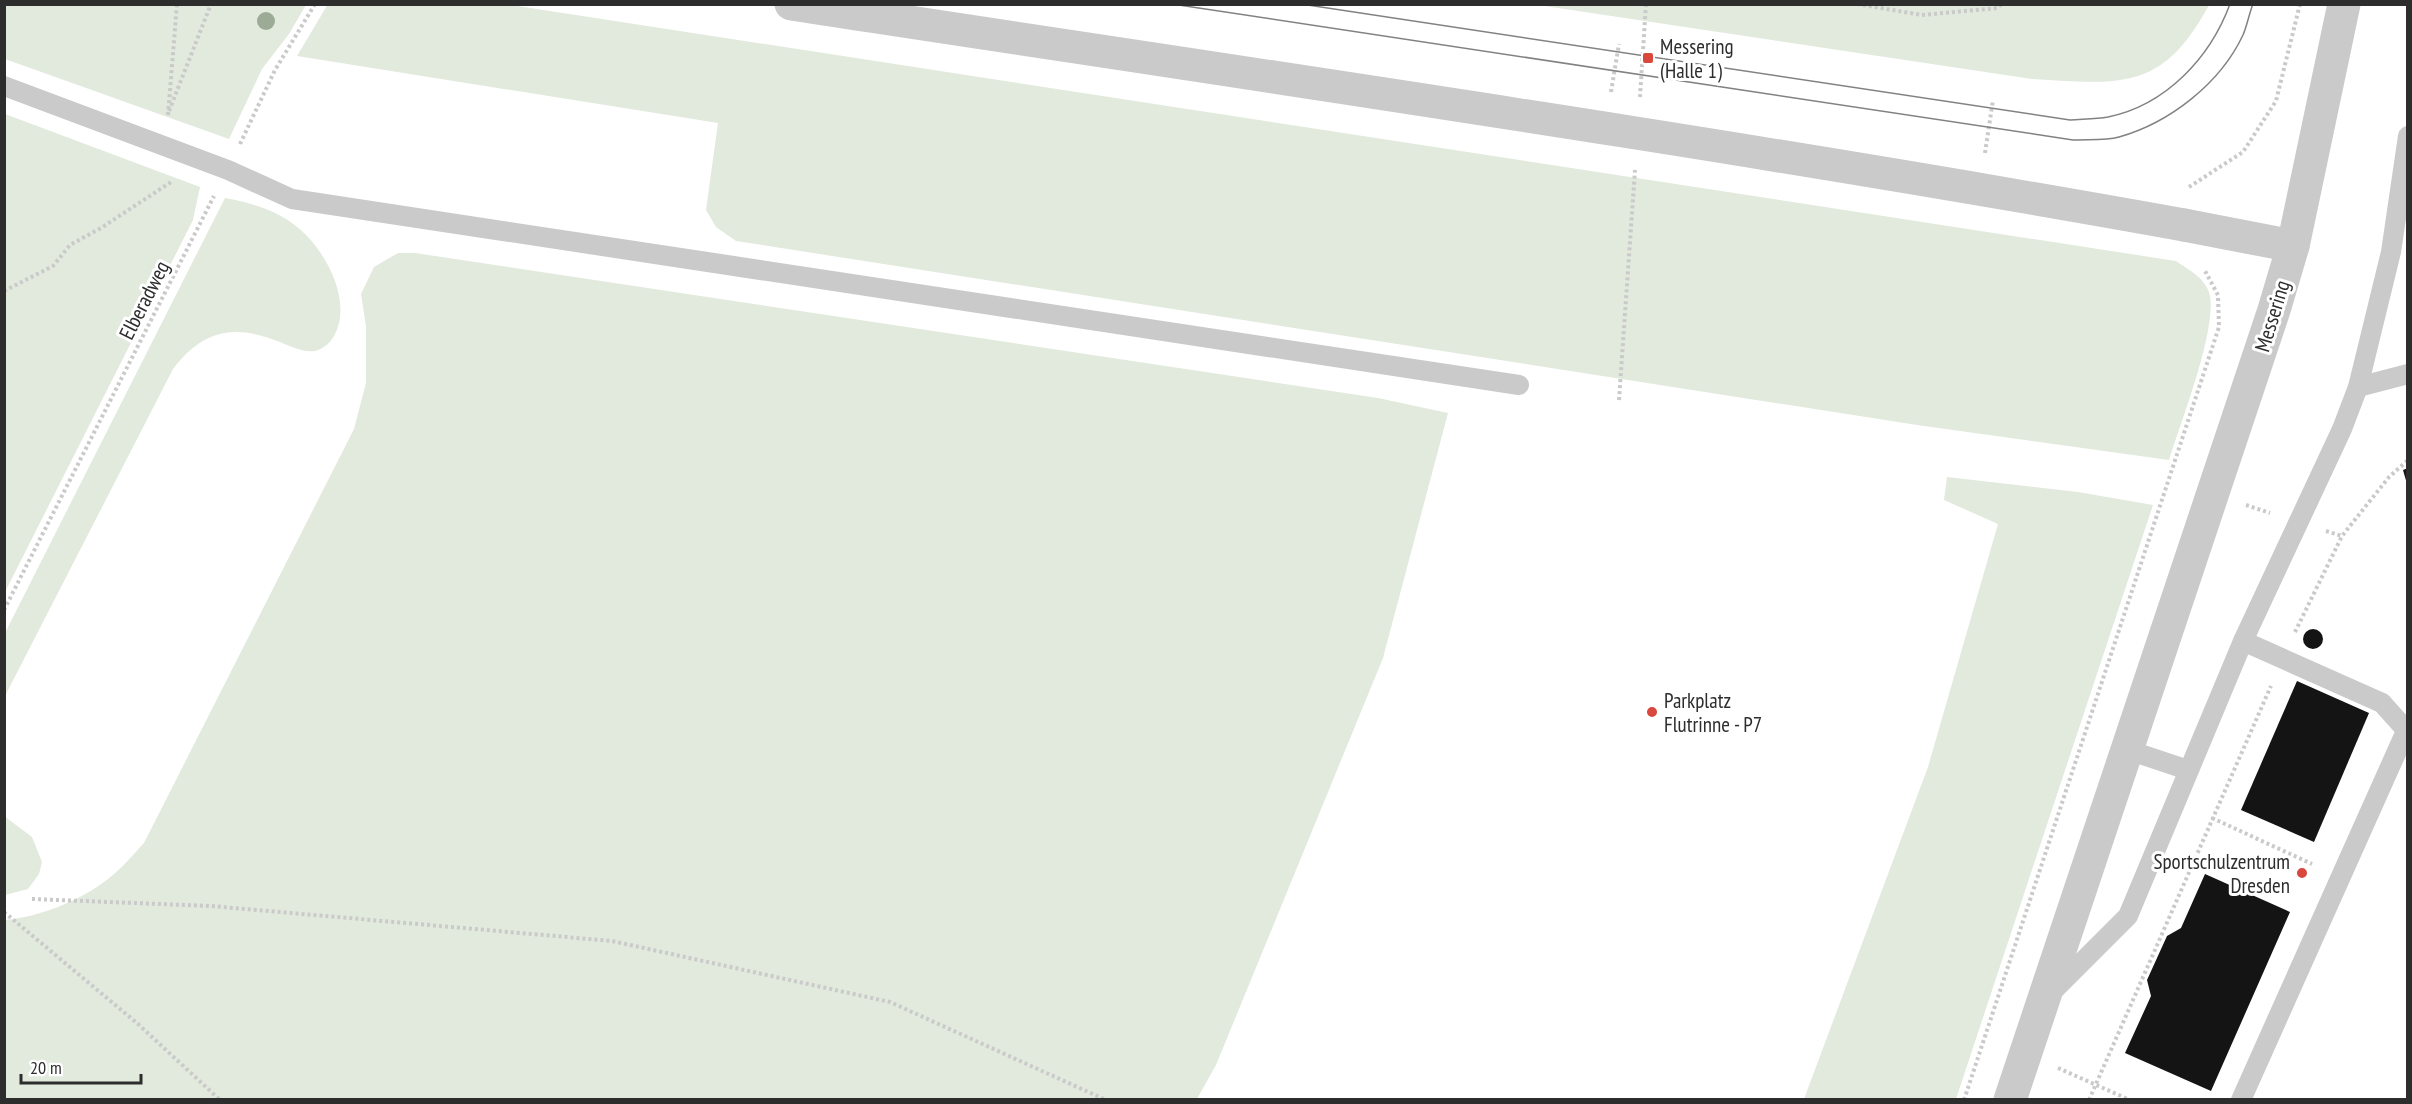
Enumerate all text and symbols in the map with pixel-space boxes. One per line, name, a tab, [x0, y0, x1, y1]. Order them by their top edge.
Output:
place label: Messering (Halle 1)	[1660, 33, 1734, 84]
marker: Messering (Halle 1)	[1641, 51, 1655, 65]
street label: Elberadweg	[113, 256, 175, 344]
street label: Messering	[2248, 277, 2296, 355]
place label: Parkplatz Flutrinne - P7	[1664, 687, 1762, 738]
marker: Parkplatz Flutrinne - P7	[1645, 705, 1659, 719]
place label: Sportschulzentrum Dresden	[2153, 848, 2290, 899]
marker: Sportschulzentrum Dresden	[2295, 866, 2309, 880]
scale bar	[21, 1047, 141, 1085]
text: 20 m	[30, 1056, 62, 1079]

